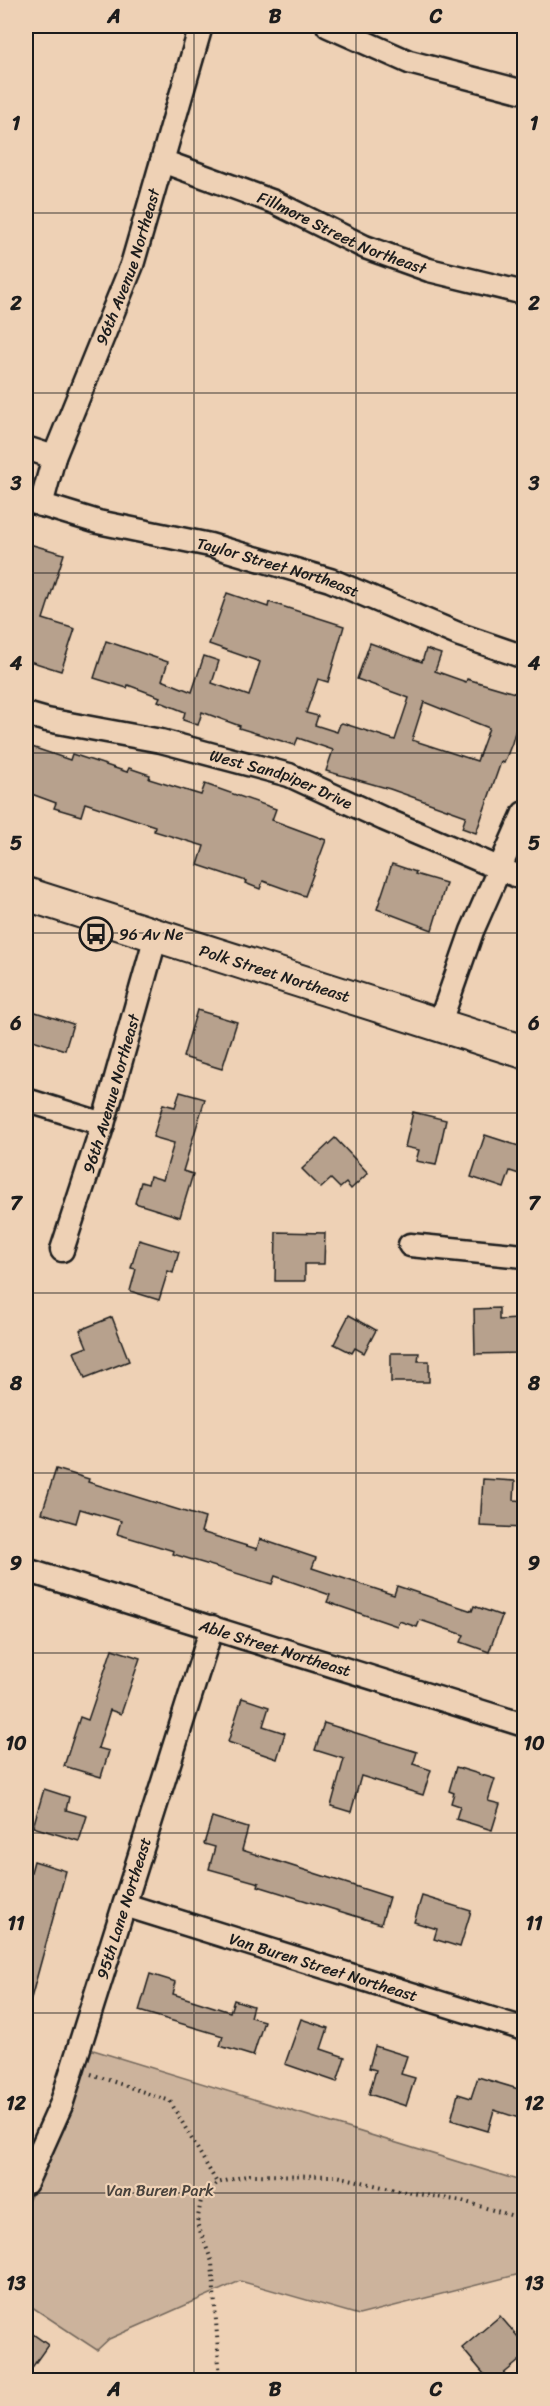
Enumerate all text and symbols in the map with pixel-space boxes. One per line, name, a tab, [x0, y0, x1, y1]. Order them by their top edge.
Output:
text: A	[106, 0, 121, 34]
text: B	[269, 0, 282, 34]
text: C	[429, 0, 443, 34]
text: 1	[12, 106, 21, 141]
text: 1	[530, 106, 539, 141]
street label: Fillmore Street Northeast	[253, 183, 431, 283]
street label: 96th Avenue Northeast	[86, 184, 168, 349]
text: 2	[9, 286, 22, 321]
text: 2	[527, 286, 540, 321]
text: 3	[10, 466, 22, 501]
text: 3	[528, 466, 540, 501]
street label: Taylor Street Northeast	[194, 528, 364, 605]
text: 4	[9, 646, 23, 681]
text: 4	[527, 646, 541, 681]
street label: West Sandpiper Drive	[207, 740, 358, 817]
text: 5	[10, 826, 22, 861]
text: 5	[528, 826, 540, 861]
bus stop icon: 96 Av Ne	[78, 916, 114, 952]
place label: 96 Av Ne	[119, 920, 183, 949]
street label: Polk Street Northeast	[196, 935, 354, 1010]
text: 6	[9, 1006, 22, 1041]
text: 6	[527, 1006, 540, 1041]
street label: 96th Avenue Northeast	[74, 1010, 148, 1177]
text: 7	[10, 1186, 23, 1221]
text: 7	[528, 1186, 541, 1221]
text: 8	[9, 1366, 23, 1401]
text: 8	[527, 1366, 541, 1401]
text: 9	[10, 1546, 22, 1581]
text: 9	[528, 1546, 540, 1581]
street label: Able Street Northeast	[195, 1610, 355, 1685]
text: 10	[5, 1726, 27, 1761]
text: 10	[523, 1726, 545, 1761]
street label: 95th Lane Northeast	[87, 1833, 159, 1983]
text: 11	[7, 1906, 25, 1941]
text: 11	[525, 1906, 543, 1941]
street label: Van Buren Street Northeast	[226, 1924, 422, 2010]
text: 12	[6, 2086, 27, 2121]
text: 12	[524, 2086, 545, 2121]
park label: Van Buren Park	[106, 2176, 214, 2205]
text: 13	[6, 2266, 26, 2301]
text: 13	[524, 2266, 544, 2301]
text: A	[106, 2372, 121, 2406]
text: B	[269, 2372, 282, 2406]
text: C	[429, 2372, 443, 2406]

